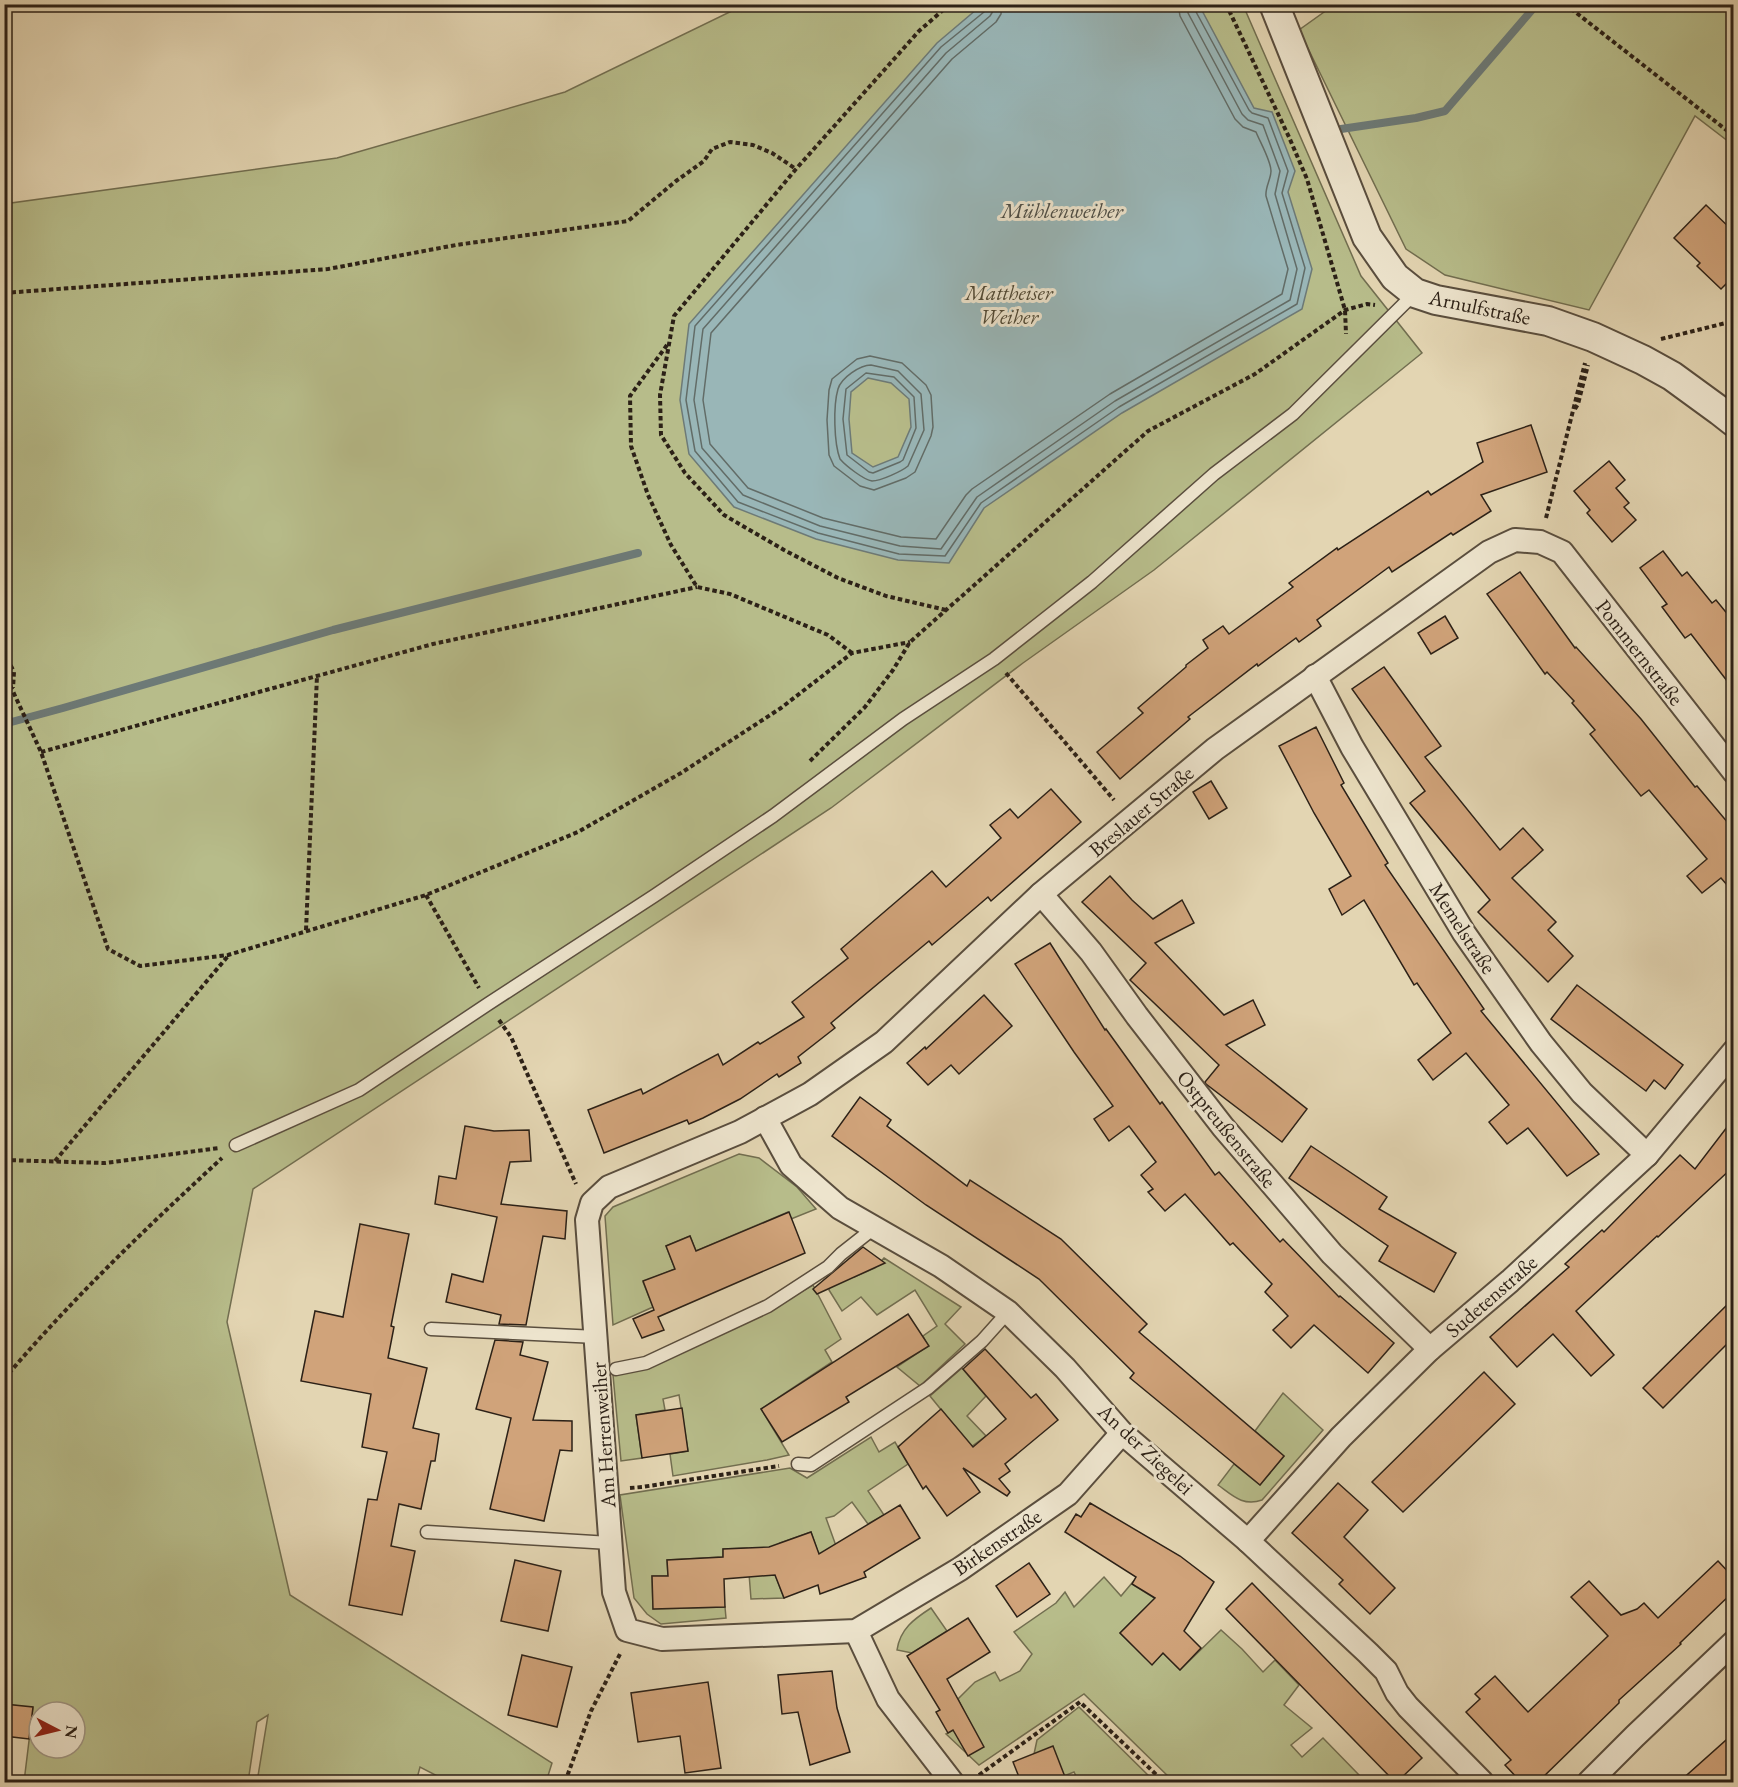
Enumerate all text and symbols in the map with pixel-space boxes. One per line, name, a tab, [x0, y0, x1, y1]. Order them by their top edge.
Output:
water label: Mühlenweiher	[999, 196, 1125, 225]
park label: Mattheiser Weiher	[963, 279, 1054, 330]
street label: Arnulfstraße	[1426, 283, 1533, 331]
street label: Pommernstraße	[1590, 593, 1690, 711]
street label: Breslauer Straße	[1083, 759, 1199, 863]
street label: Memelstraße	[1423, 877, 1503, 979]
street label: Ostpreußenstraße	[1171, 1065, 1283, 1193]
street label: Sudetenstraße	[1439, 1249, 1543, 1343]
street label: Am Herrenweiher	[584, 1361, 622, 1510]
street label: An der Ziegelei	[1092, 1397, 1200, 1500]
street label: Birkenstraße	[948, 1503, 1046, 1581]
north arrow	[27, 1700, 87, 1760]
text: N	[60, 1724, 83, 1740]

